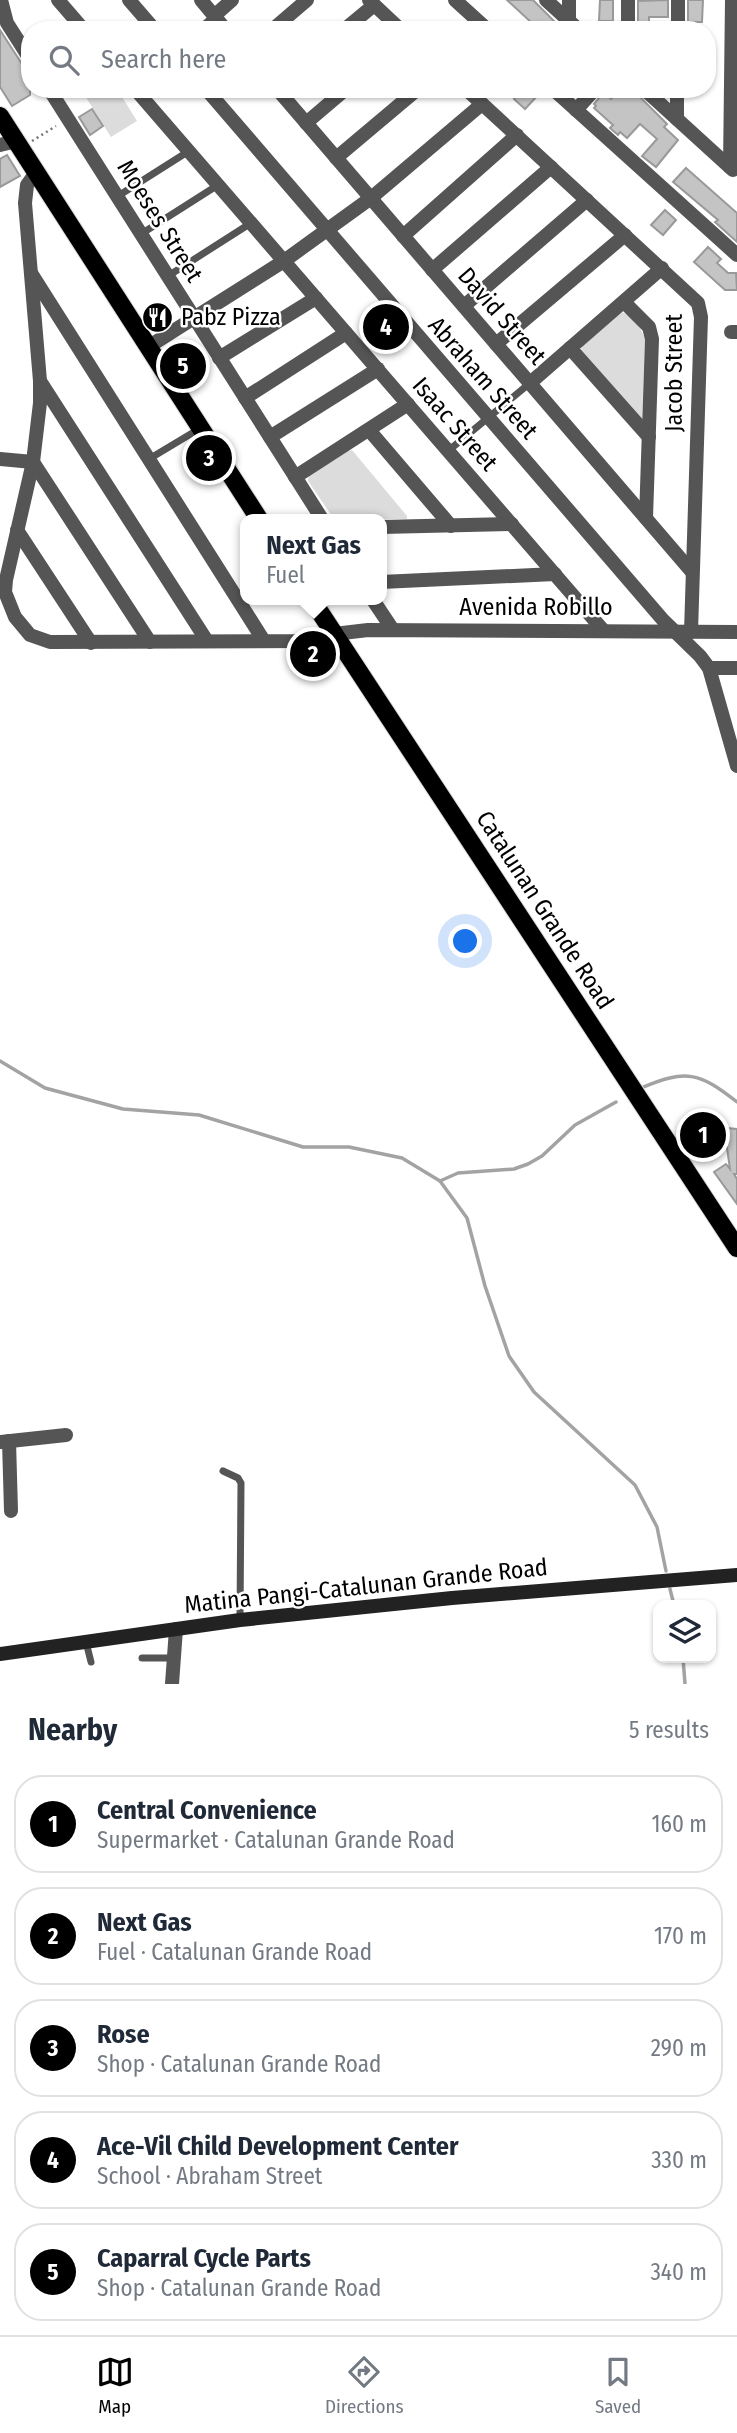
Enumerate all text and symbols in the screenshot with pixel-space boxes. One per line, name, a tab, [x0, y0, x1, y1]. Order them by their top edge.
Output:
search box	[21, 21, 716, 98]
icon: search	[45, 41, 83, 79]
text: Search here	[101, 44, 226, 75]
street label: Moeses Street	[111, 155, 209, 287]
street label: David Street	[452, 262, 552, 370]
restaurant icon: Pabz Pizza	[141, 300, 175, 334]
pin: 4	[363, 301, 409, 353]
place label: Pabz Pizza	[181, 303, 281, 331]
street label: Abraham Street	[422, 311, 544, 445]
street label: Jacob Street	[660, 314, 688, 432]
pin: 5	[160, 340, 206, 392]
street label: Isaac Street	[407, 372, 503, 477]
pin: 3	[186, 432, 232, 484]
popup	[240, 514, 387, 605]
text: Next Gas	[266, 530, 361, 561]
text: Fuel	[266, 561, 305, 589]
street label: Avenida Robillo	[459, 593, 613, 621]
pin: 2	[290, 628, 336, 680]
street label: Catalunan Grande Road	[471, 806, 619, 1014]
your location	[448, 924, 482, 958]
pin: 1	[680, 1109, 726, 1161]
street label: Matina Pangi-Catalunan Grande Road	[183, 1553, 549, 1619]
map controls	[653, 1600, 716, 1663]
button: layers	[653, 1600, 716, 1663]
text: Nearby	[28, 1712, 117, 1748]
text: 5 results	[629, 1716, 709, 1744]
text: Central Convenience	[97, 1795, 317, 1826]
text: 1	[48, 1810, 58, 1838]
text: 160 m	[652, 1810, 707, 1838]
text: Supermarket · Catalunan Grande Road	[97, 1826, 455, 1854]
text: Next Gas	[97, 1907, 192, 1938]
text: 2	[48, 1922, 58, 1950]
text: 170 m	[654, 1922, 707, 1950]
text: Fuel · Catalunan Grande Road	[97, 1938, 372, 1966]
text: Rose	[97, 2019, 150, 2050]
text: 3	[48, 2034, 58, 2062]
text: 290 m	[651, 2034, 707, 2062]
text: Shop · Catalunan Grande Road	[97, 2050, 381, 2078]
text: Ace-Vil Child Development Center	[97, 2131, 459, 2162]
text: 4	[47, 2146, 59, 2174]
text: 330 m	[651, 2146, 707, 2174]
text: School · Abraham Street	[97, 2162, 322, 2190]
text: Caparral Cycle Parts	[97, 2243, 311, 2274]
text: 5	[47, 2258, 59, 2286]
text: 340 m	[651, 2258, 707, 2286]
text: Shop · Catalunan Grande Road	[97, 2274, 381, 2302]
tab: Map	[96, 2353, 134, 2418]
tab: Directions	[325, 2353, 404, 2418]
tab: Saved	[595, 2353, 641, 2418]

